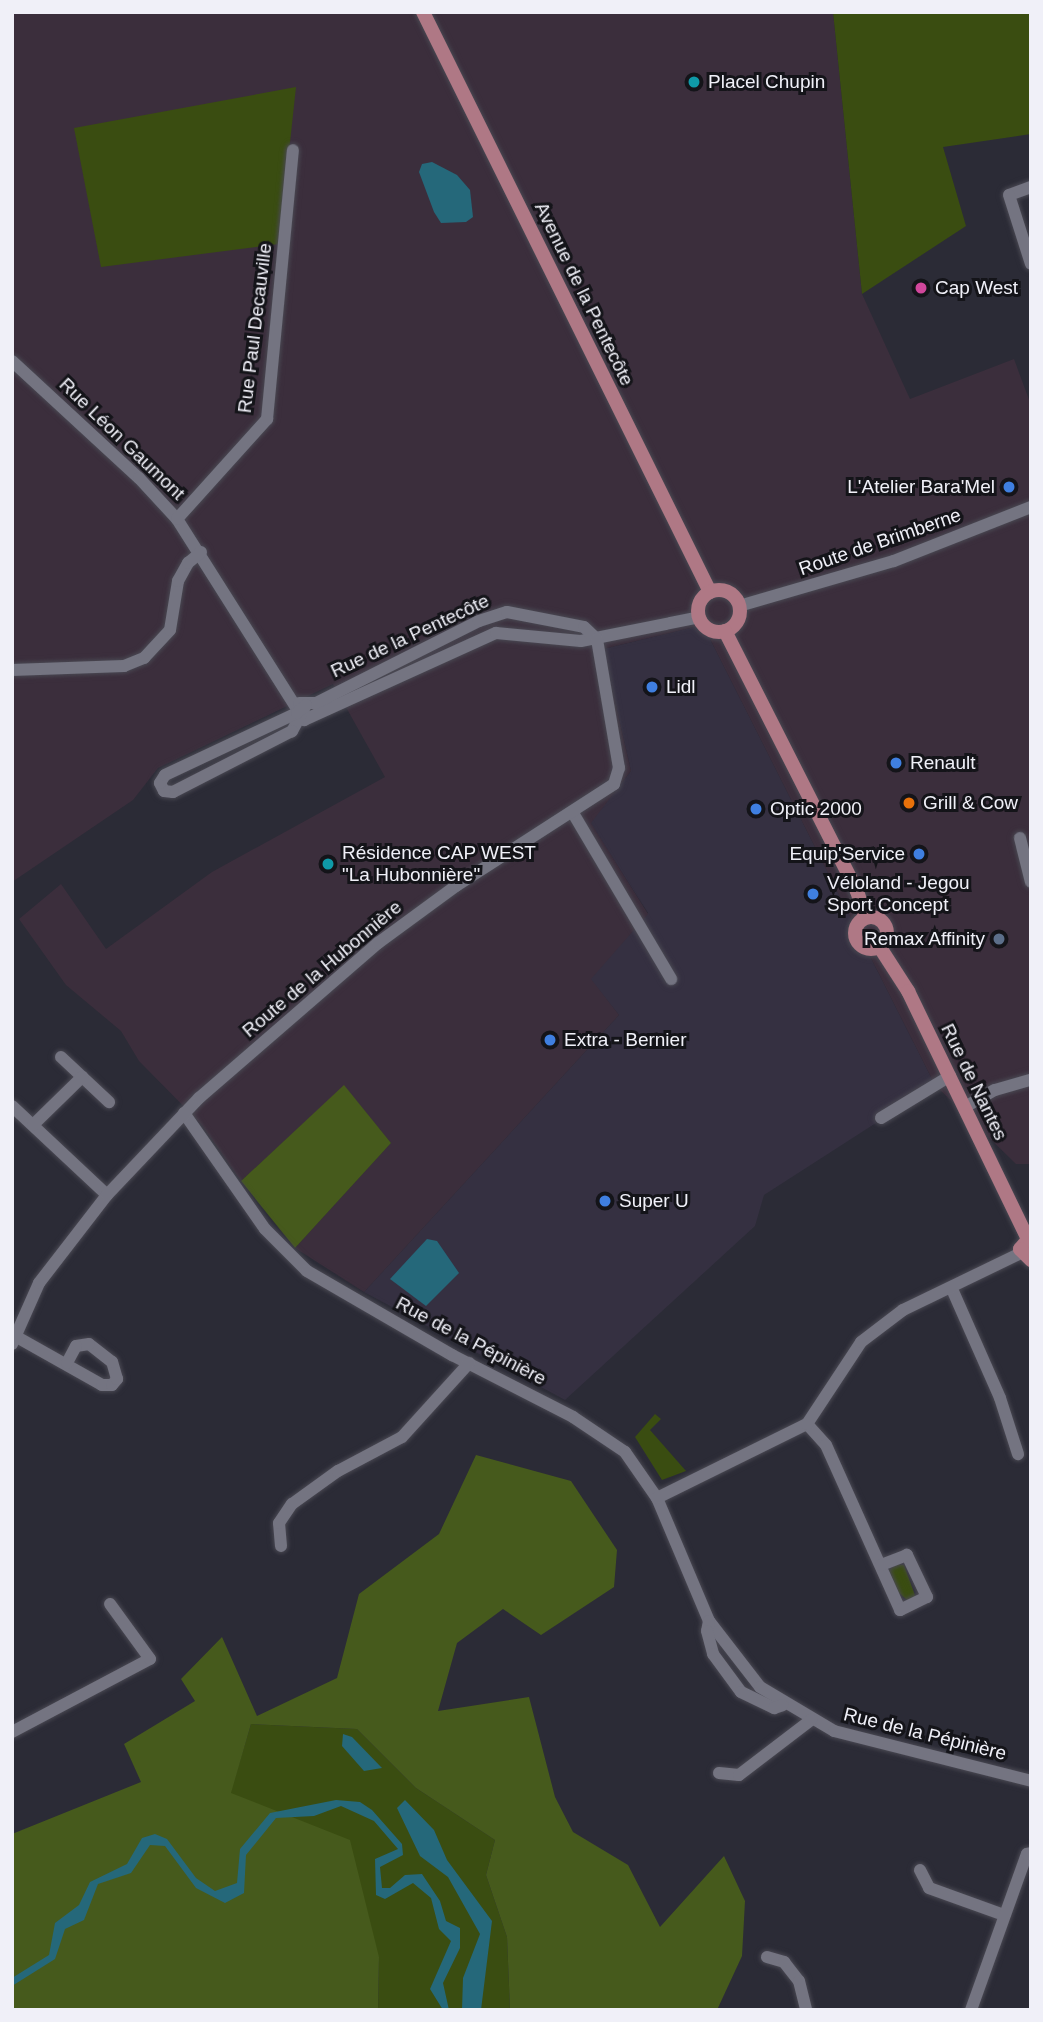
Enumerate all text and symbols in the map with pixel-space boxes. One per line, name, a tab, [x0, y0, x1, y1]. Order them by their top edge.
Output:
place label: Placel Chupin	[708, 71, 825, 93]
marker: Placel Chupin	[686, 74, 702, 90]
street label: Avenue de la Pentecôte	[530, 198, 638, 390]
street label: Rue Paul Decauville	[233, 242, 277, 414]
place label: Cap West	[935, 277, 1018, 299]
marker: Cap West	[913, 280, 929, 296]
street label: Rue Léon Gaumont	[54, 373, 190, 505]
place label: L'Atelier Bara'Mel	[847, 476, 995, 498]
marker: L'Atelier Bara'Mel	[1001, 479, 1017, 495]
street label: Route de Brimberne	[796, 504, 964, 580]
street label: Rue de la Pentecôte	[327, 589, 493, 683]
place label: Lidl	[666, 676, 696, 698]
marker: Lidl	[644, 679, 660, 695]
place label: Renault	[910, 752, 975, 774]
marker: Renault	[888, 755, 904, 771]
place label: Grill & Cow	[923, 792, 1018, 814]
marker: Grill & Cow	[901, 795, 917, 811]
place label: Optic 2000	[770, 798, 862, 820]
marker: Optic 2000	[748, 801, 764, 817]
place label: Résidence CAP WEST "La Hubonnière"	[342, 842, 536, 886]
place label: Equip'Service	[789, 843, 905, 865]
marker: Equip'Service	[911, 846, 927, 862]
marker: Résidence CAP WEST "La Hubonnière"	[320, 856, 336, 872]
place label: Véloland - Jegou Sport Concept	[827, 872, 970, 916]
marker: Véloland - Jegou Sport Concept	[805, 886, 821, 902]
street label: Route de la Hubonnière	[238, 896, 406, 1042]
place label: Remax Affinity	[863, 928, 985, 950]
marker: Remax Affinity	[991, 931, 1007, 947]
street label: Rue de Nantes	[936, 1020, 1012, 1144]
place label: Extra - Bernier	[564, 1029, 686, 1051]
marker: Extra - Bernier	[542, 1032, 558, 1048]
place label: Super U	[619, 1190, 689, 1212]
marker: Super U	[597, 1193, 613, 1209]
street label: Rue de la Pépinière	[392, 1292, 550, 1390]
street label: Rue de la Pépinière	[841, 1703, 1009, 1765]

